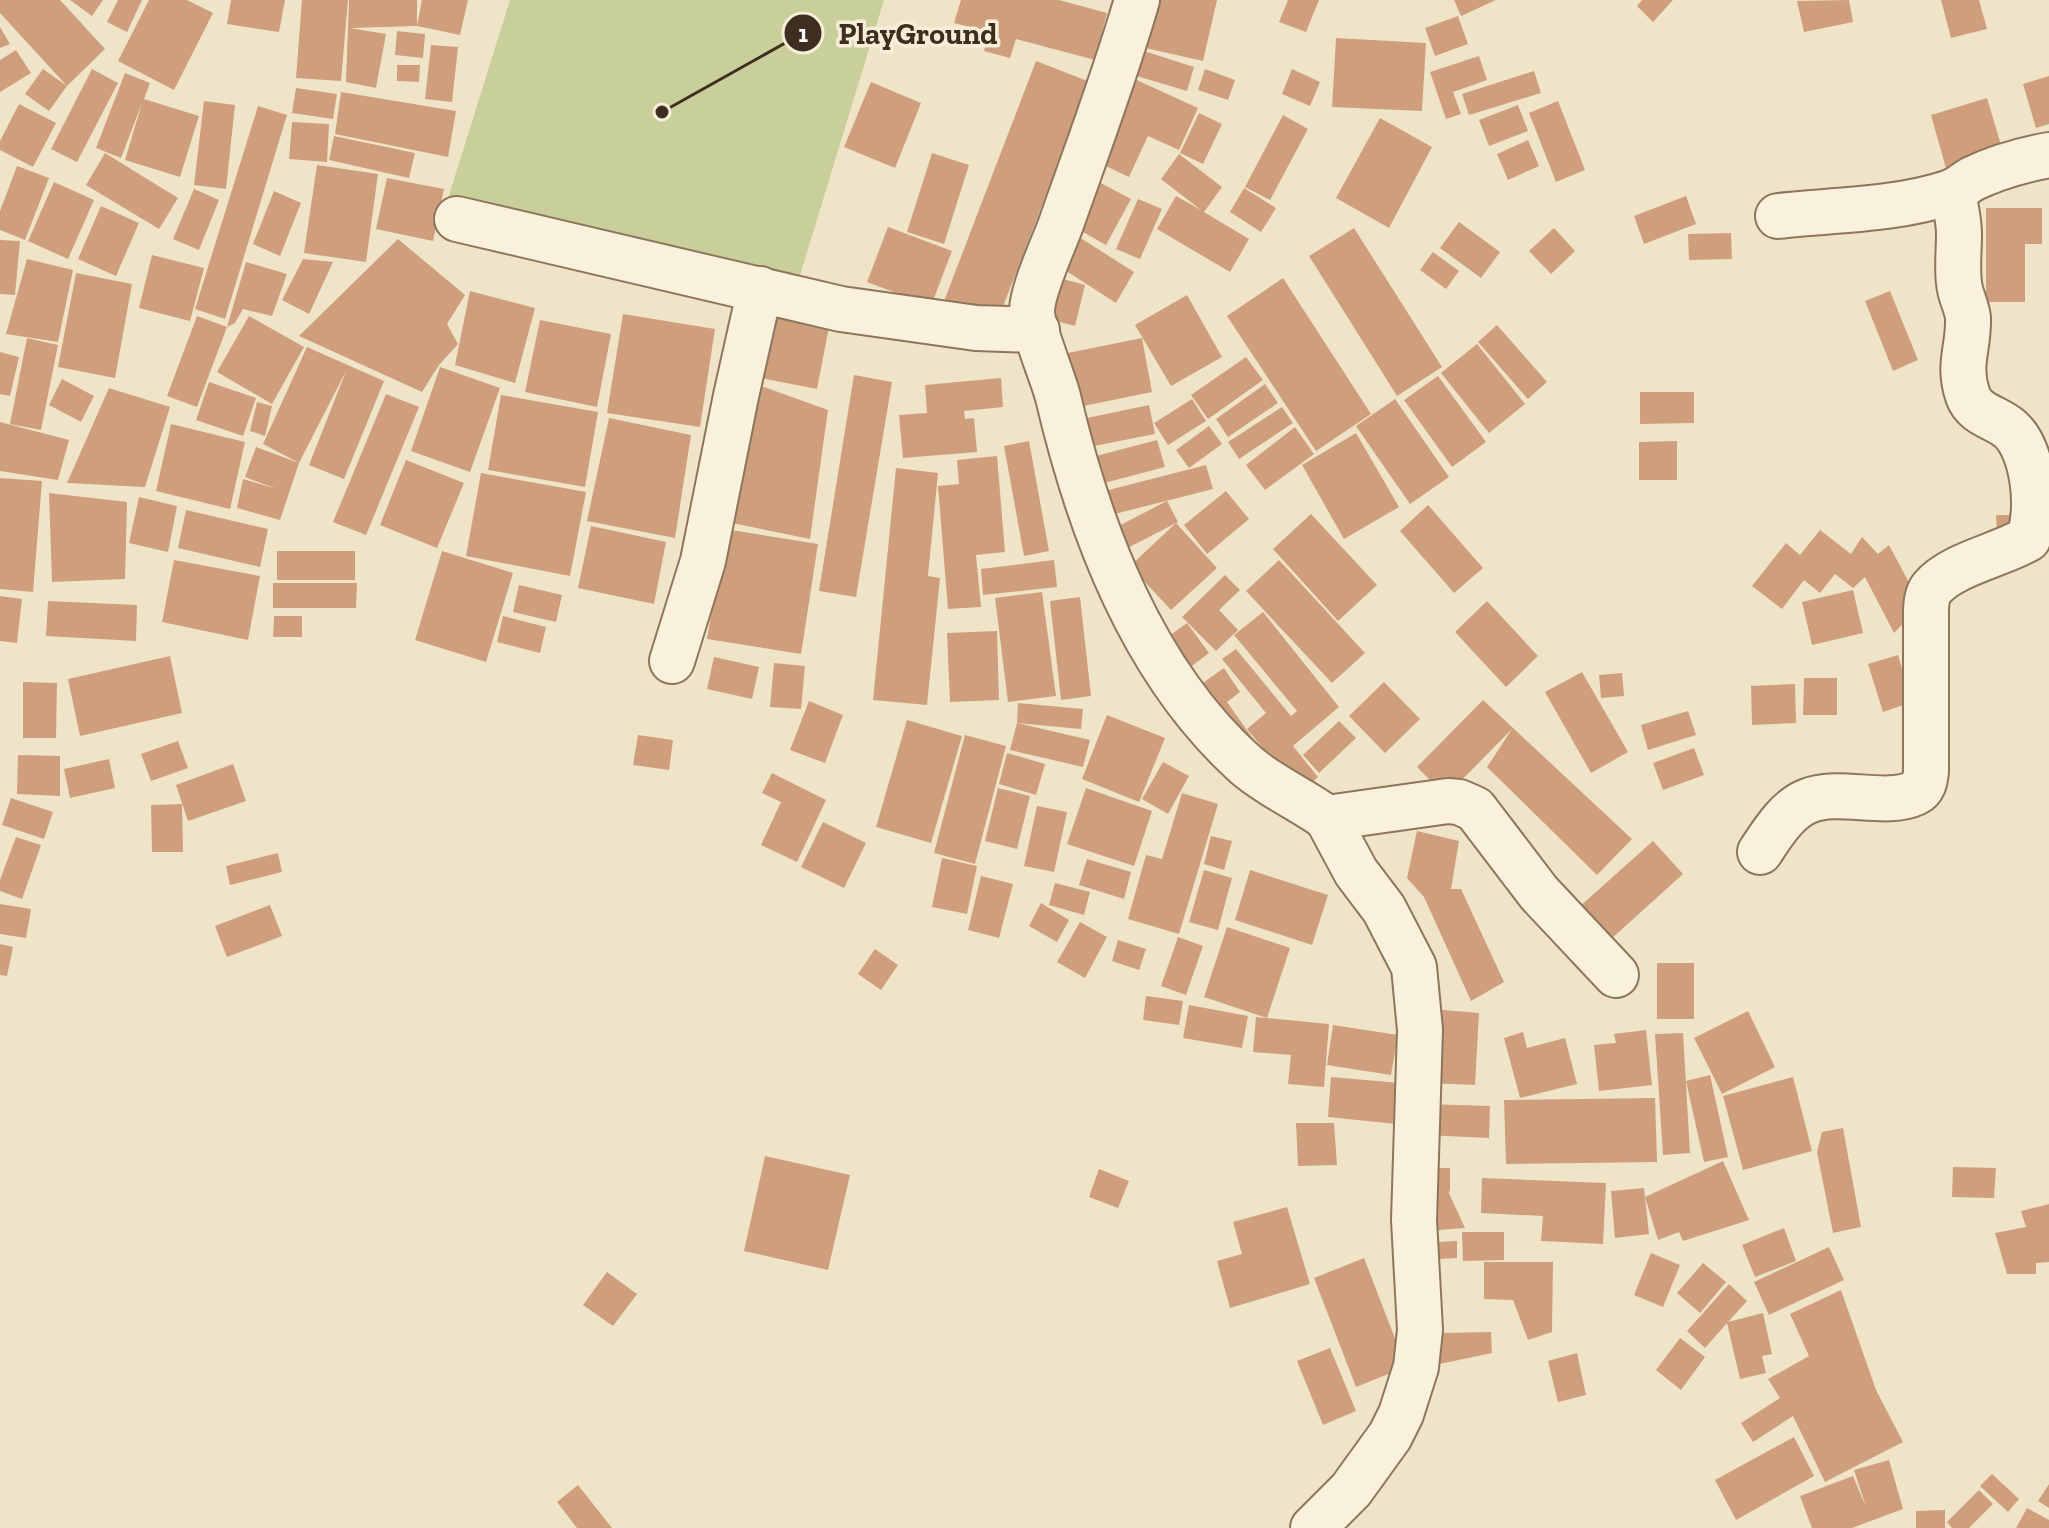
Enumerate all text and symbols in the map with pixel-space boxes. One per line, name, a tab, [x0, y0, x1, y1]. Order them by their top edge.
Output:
callout: PlayGround	[783, 6, 1013, 60]
text: PlayGround	[839, 16, 997, 52]
text: 1	[798, 19, 808, 48]

